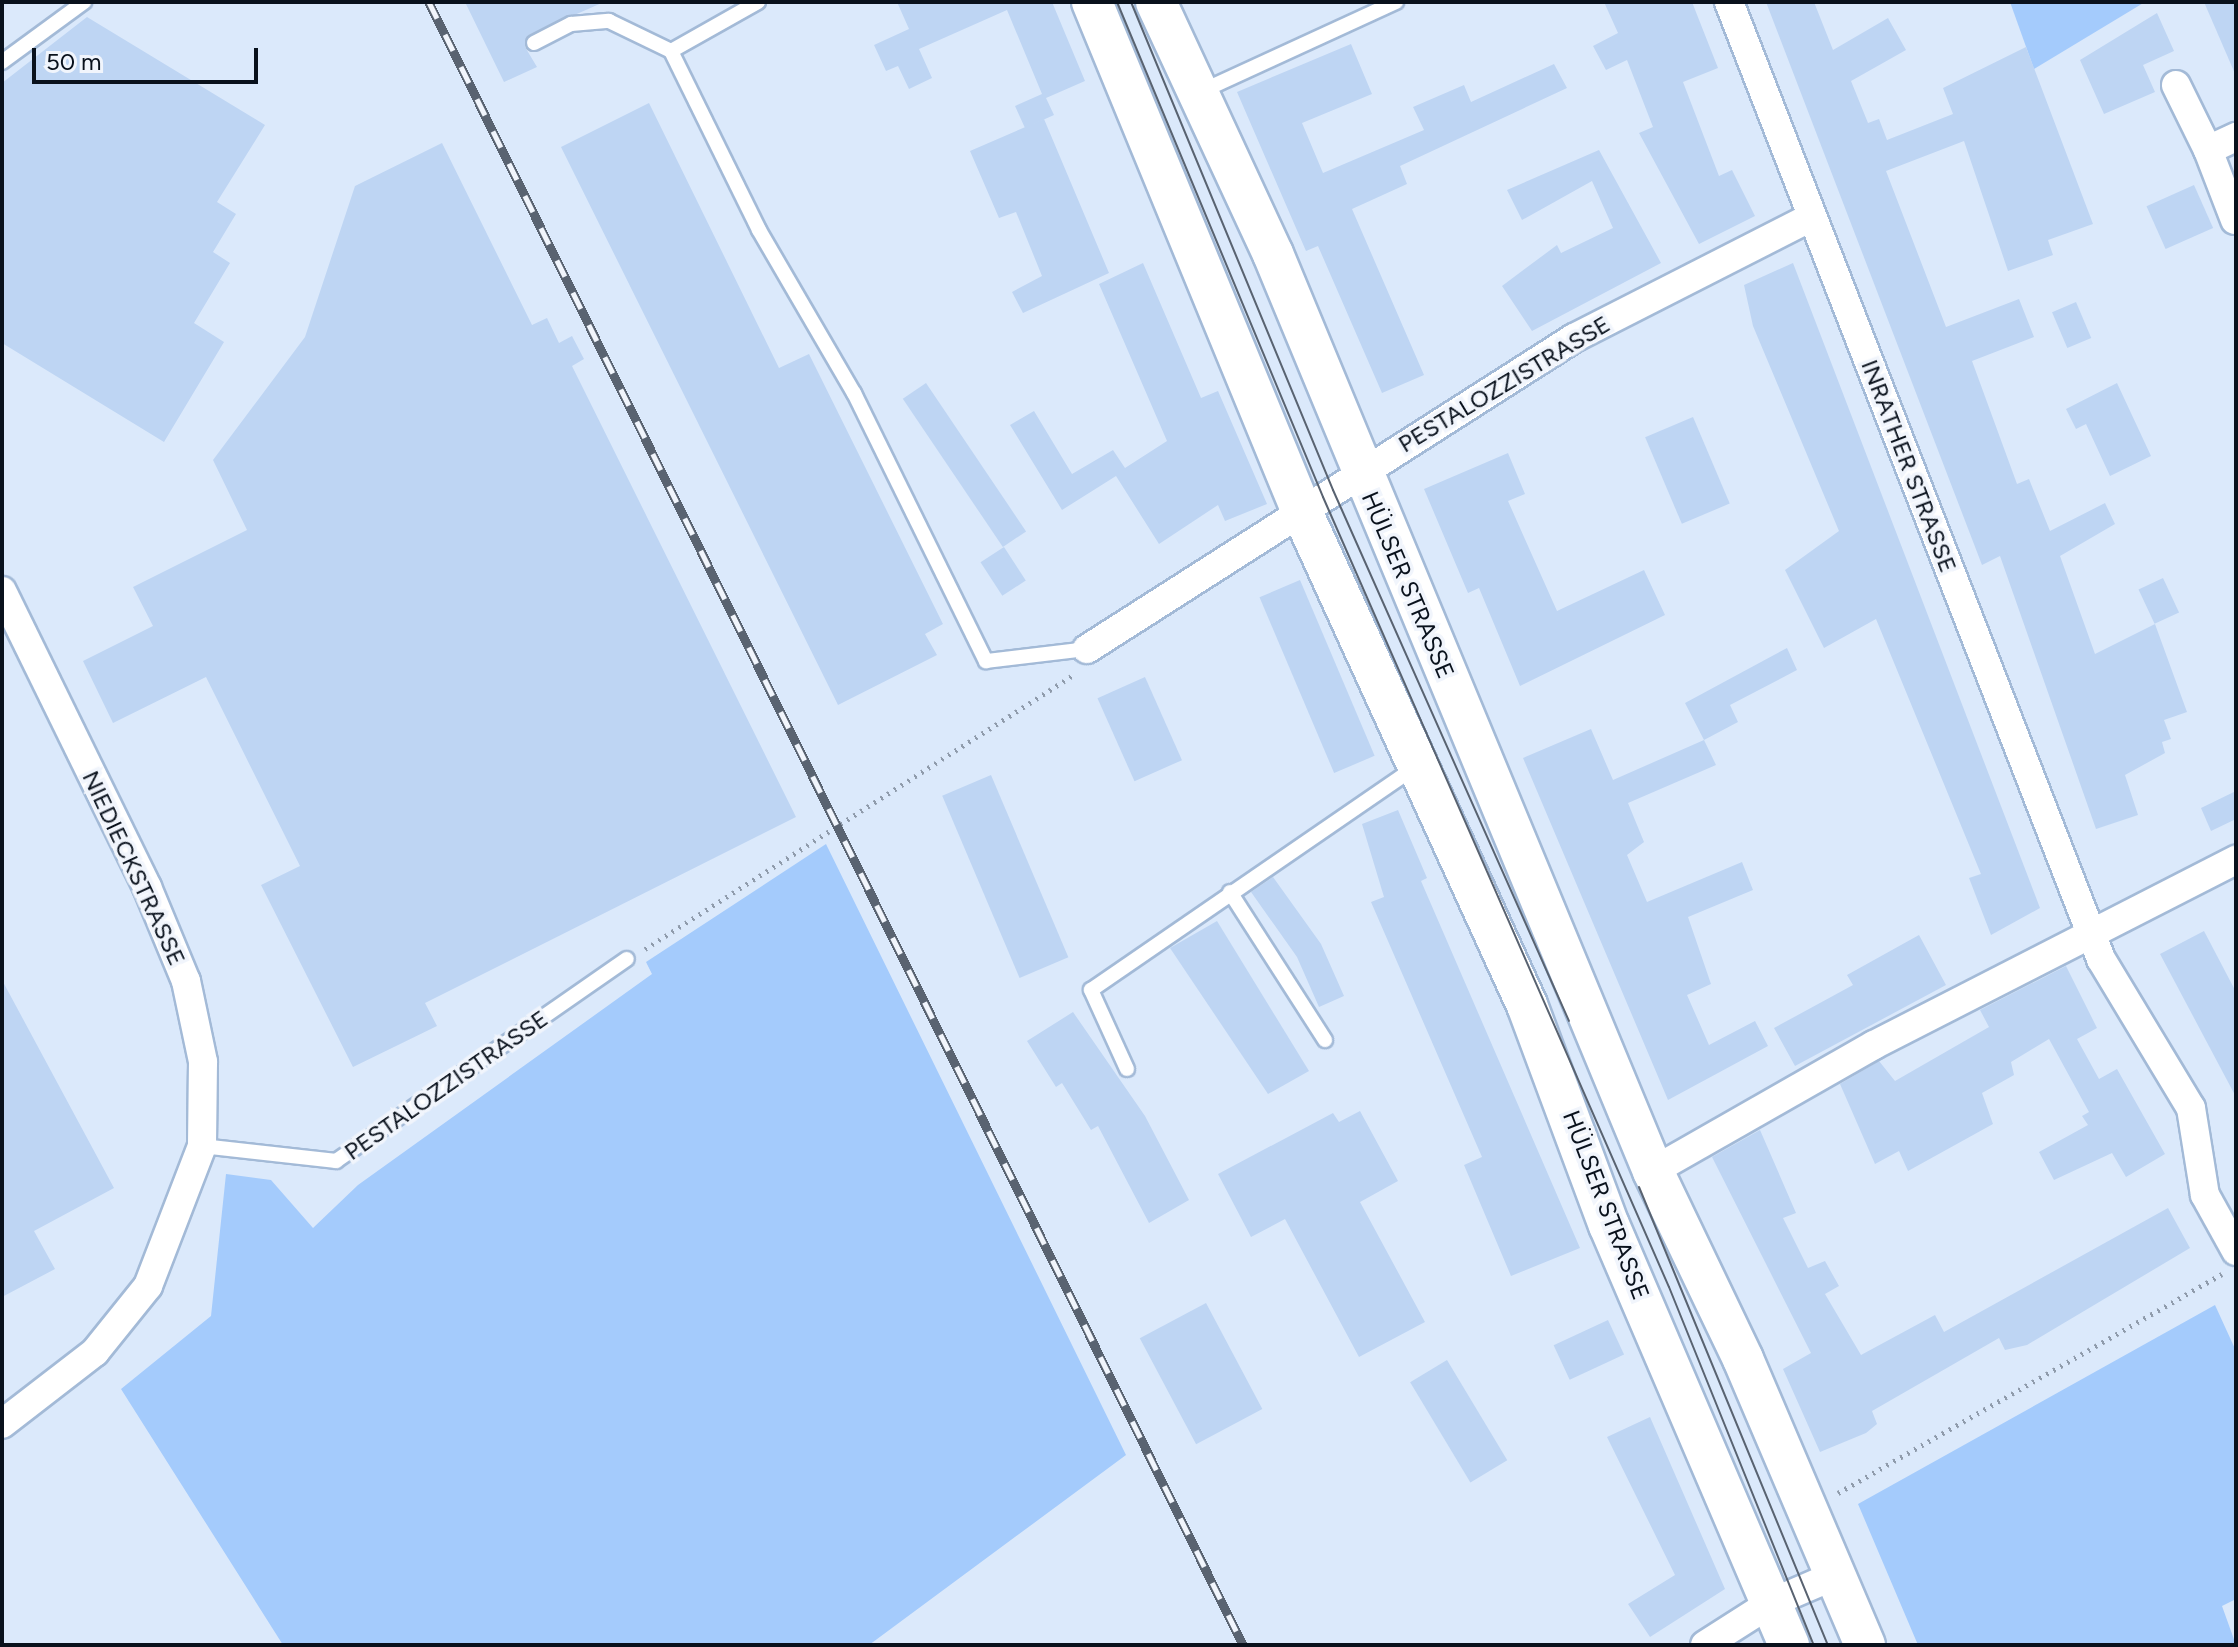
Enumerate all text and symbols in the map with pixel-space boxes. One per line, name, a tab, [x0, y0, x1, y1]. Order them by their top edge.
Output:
scale bar	[36, 32, 262, 82]
text: 50 m	[46, 47, 102, 76]
street label: PESTALOZZISTRASSE	[1393, 309, 1615, 459]
street label: INRATHER STRASSE	[1855, 356, 1963, 576]
street label: HÜLSER STRASSE	[1356, 487, 1460, 683]
street label: NIEDIECKSTRASSE	[76, 766, 192, 970]
street label: PESTALOZZISTRASSE	[339, 1004, 553, 1166]
street label: HÜLSER STRASSE	[1557, 1106, 1655, 1304]

